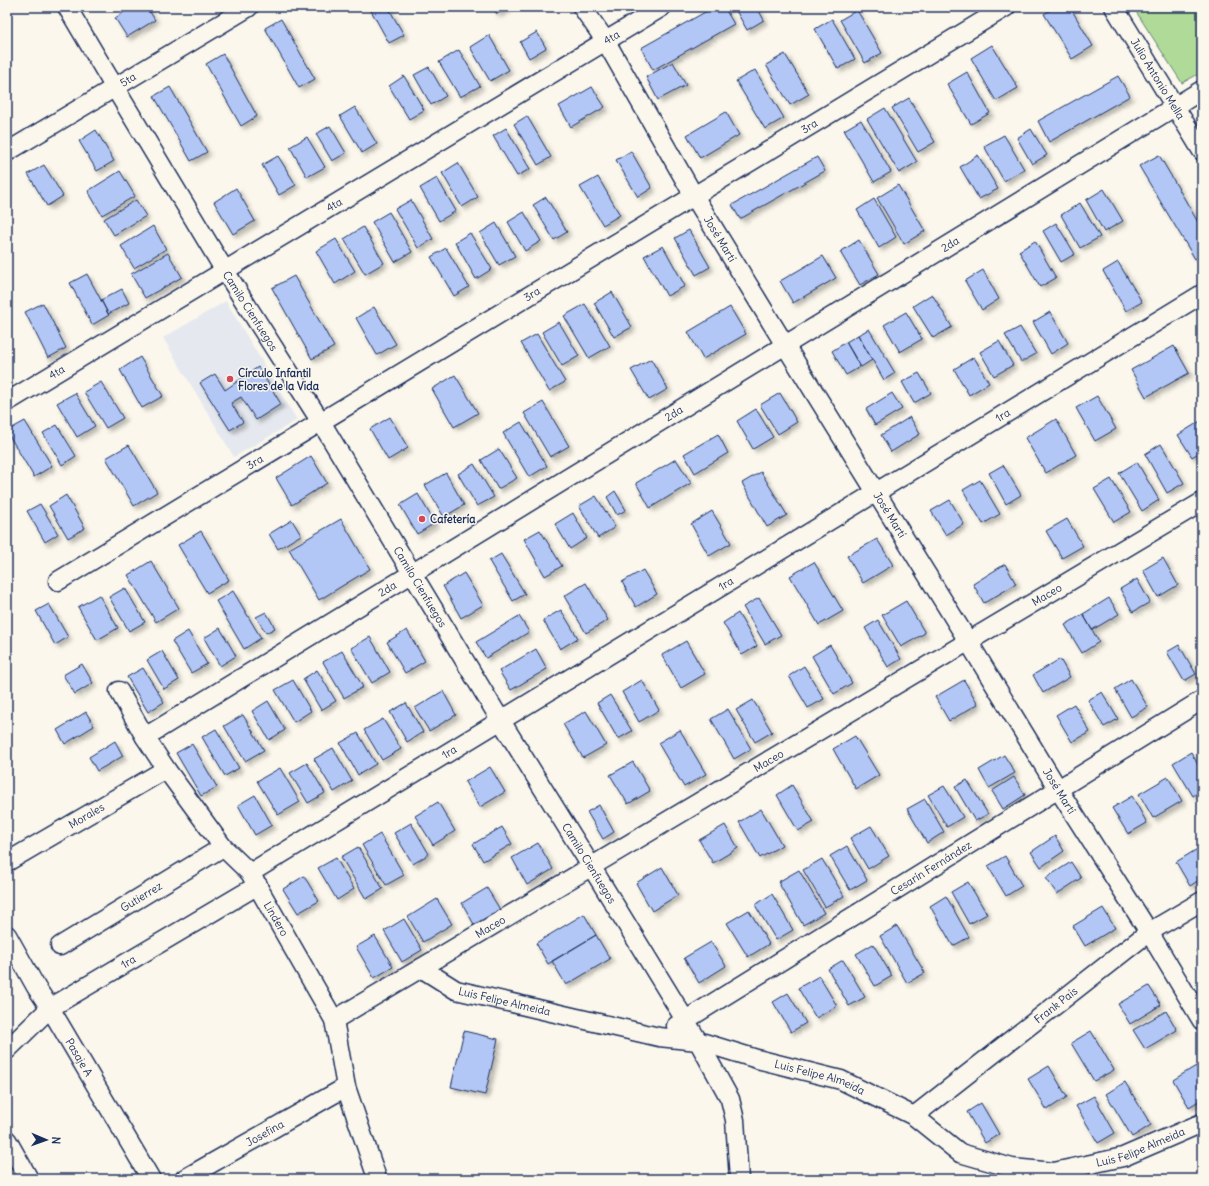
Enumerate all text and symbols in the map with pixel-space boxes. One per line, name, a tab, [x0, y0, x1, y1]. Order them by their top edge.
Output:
street label: 4ta	[601, 27, 622, 48]
street label: Julio Antonio Mella	[1128, 35, 1188, 122]
street label: 5ta	[117, 69, 139, 90]
street label: 3ra	[798, 116, 820, 137]
street label: 4ta	[324, 195, 345, 215]
street label: José Martí	[701, 213, 740, 265]
street label: 2da	[938, 233, 962, 255]
street label: Camilo Cienfuegos	[220, 268, 281, 354]
street label: 3ra	[521, 284, 543, 304]
street label: 4ta	[46, 362, 67, 382]
place label: Círculo Infantil Flores de la Vida	[238, 366, 320, 393]
marker: Círculo Infantil Flores de la Vida	[225, 374, 235, 384]
street label: 2da	[662, 402, 685, 424]
street label: 1ra	[993, 405, 1013, 425]
street label: 3ra	[244, 452, 266, 472]
street label: José Martí	[871, 489, 910, 541]
place label: Cafetería	[430, 512, 476, 526]
marker: Cafetería	[417, 514, 427, 524]
street label: Camilo Cienfuegos	[390, 544, 450, 630]
street label: 1ra	[716, 574, 736, 593]
street label: 2da	[376, 578, 399, 600]
street label: Maceo	[1029, 580, 1064, 609]
street label: 1ra	[439, 742, 459, 762]
street label: Maceo	[751, 746, 786, 775]
street label: José Martí	[1040, 766, 1079, 817]
street label: Morales	[66, 800, 107, 831]
street label: Camilo Cienfuegos	[559, 820, 619, 906]
street label: Cesarín Fernández	[888, 838, 974, 898]
street label: Gutierrez	[118, 879, 165, 915]
street label: Lindero	[261, 899, 292, 939]
street label: Maceo	[473, 912, 508, 941]
street label: 1ra	[118, 952, 138, 972]
street label: Luis Felipe Almeida	[457, 984, 552, 1019]
street label: Frank País	[1031, 984, 1080, 1026]
street label: Pasaje A	[62, 1036, 96, 1079]
street label: Luis Felipe Almeida	[773, 1057, 867, 1098]
street label: Josefina	[243, 1117, 286, 1149]
north arrow	[26, 1120, 66, 1160]
street label: Luis Felipe Almeida	[1095, 1124, 1187, 1170]
text: N	[49, 1136, 63, 1144]

